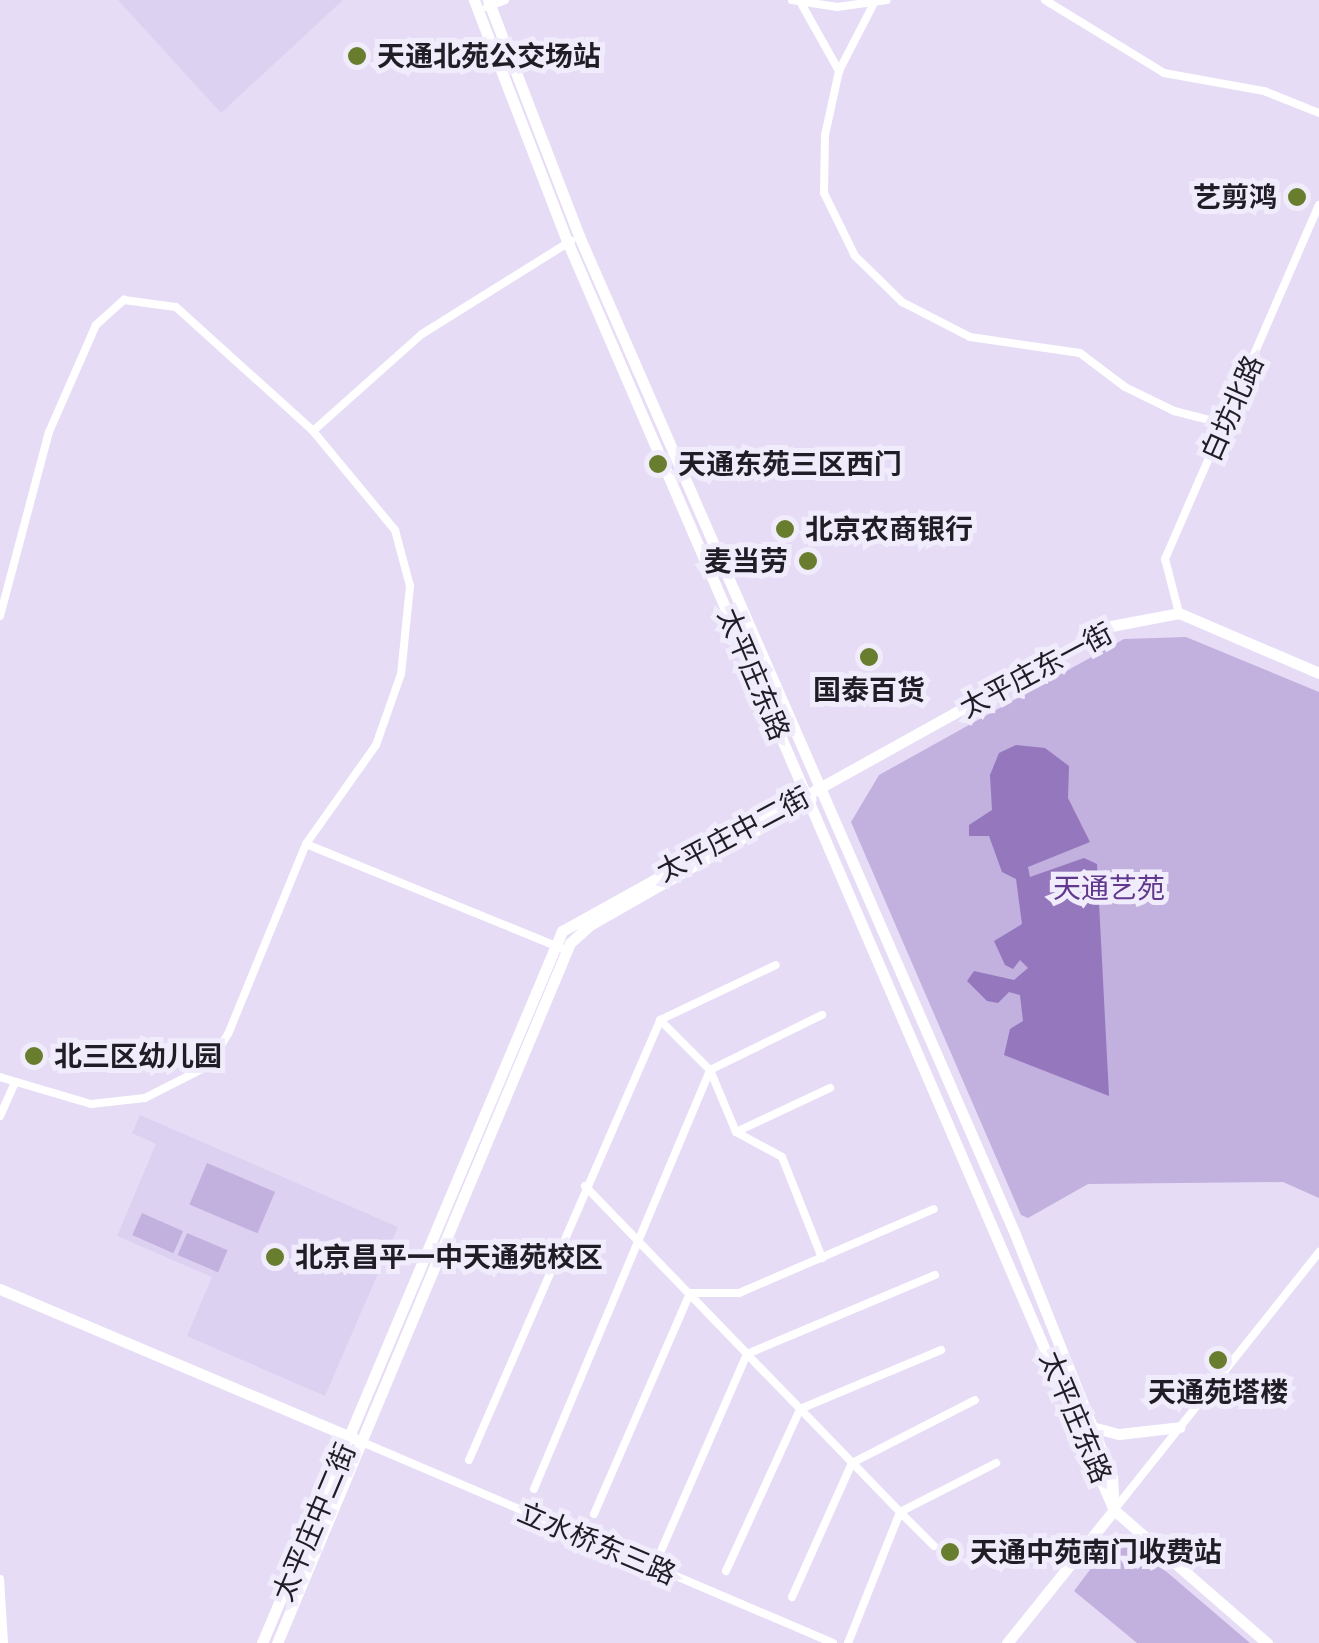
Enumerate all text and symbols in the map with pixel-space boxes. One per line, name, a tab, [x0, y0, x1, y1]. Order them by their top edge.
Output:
place label: 天通北苑公交场站	[377, 39, 601, 73]
marker: 天通北苑公交场站	[346, 45, 368, 67]
place label: 艺剪鸿	[1193, 180, 1277, 214]
marker: 艺剪鸿	[1286, 186, 1308, 208]
street label: 白坊北路	[1194, 350, 1270, 466]
place label: 天通东苑三区西门	[678, 447, 902, 481]
marker: 天通东苑三区西门	[647, 453, 669, 475]
place label: 北京农商银行	[805, 512, 973, 546]
marker: 北京农商银行	[774, 518, 796, 540]
place label: 麦当劳	[704, 544, 788, 578]
marker: 麦当劳	[797, 550, 819, 572]
street label: 太平庄东路	[711, 603, 797, 745]
street label: 太平庄东一街	[954, 616, 1118, 724]
marker: 国泰百货	[858, 646, 880, 668]
place label: 国泰百货	[813, 673, 925, 707]
street label: 太平庄中二街	[651, 780, 815, 888]
park label: 天通艺苑	[1053, 871, 1165, 905]
place label: 北三区幼儿园	[54, 1039, 222, 1073]
marker: 北三区幼儿园	[23, 1045, 45, 1067]
place label: 北京昌平一中天通苑校区	[295, 1240, 603, 1274]
marker: 北京昌平一中天通苑校区	[264, 1246, 286, 1268]
street label: 太平庄东路	[1033, 1346, 1119, 1488]
marker: 天通苑塔楼	[1207, 1349, 1229, 1371]
place label: 天通苑塔楼	[1148, 1375, 1288, 1409]
street label: 太平庄中二街	[266, 1438, 362, 1606]
street label: 立水桥东三路	[513, 1495, 681, 1591]
place label: 天通中苑南门收费站	[970, 1535, 1222, 1569]
marker: 天通中苑南门收费站	[939, 1541, 961, 1563]

